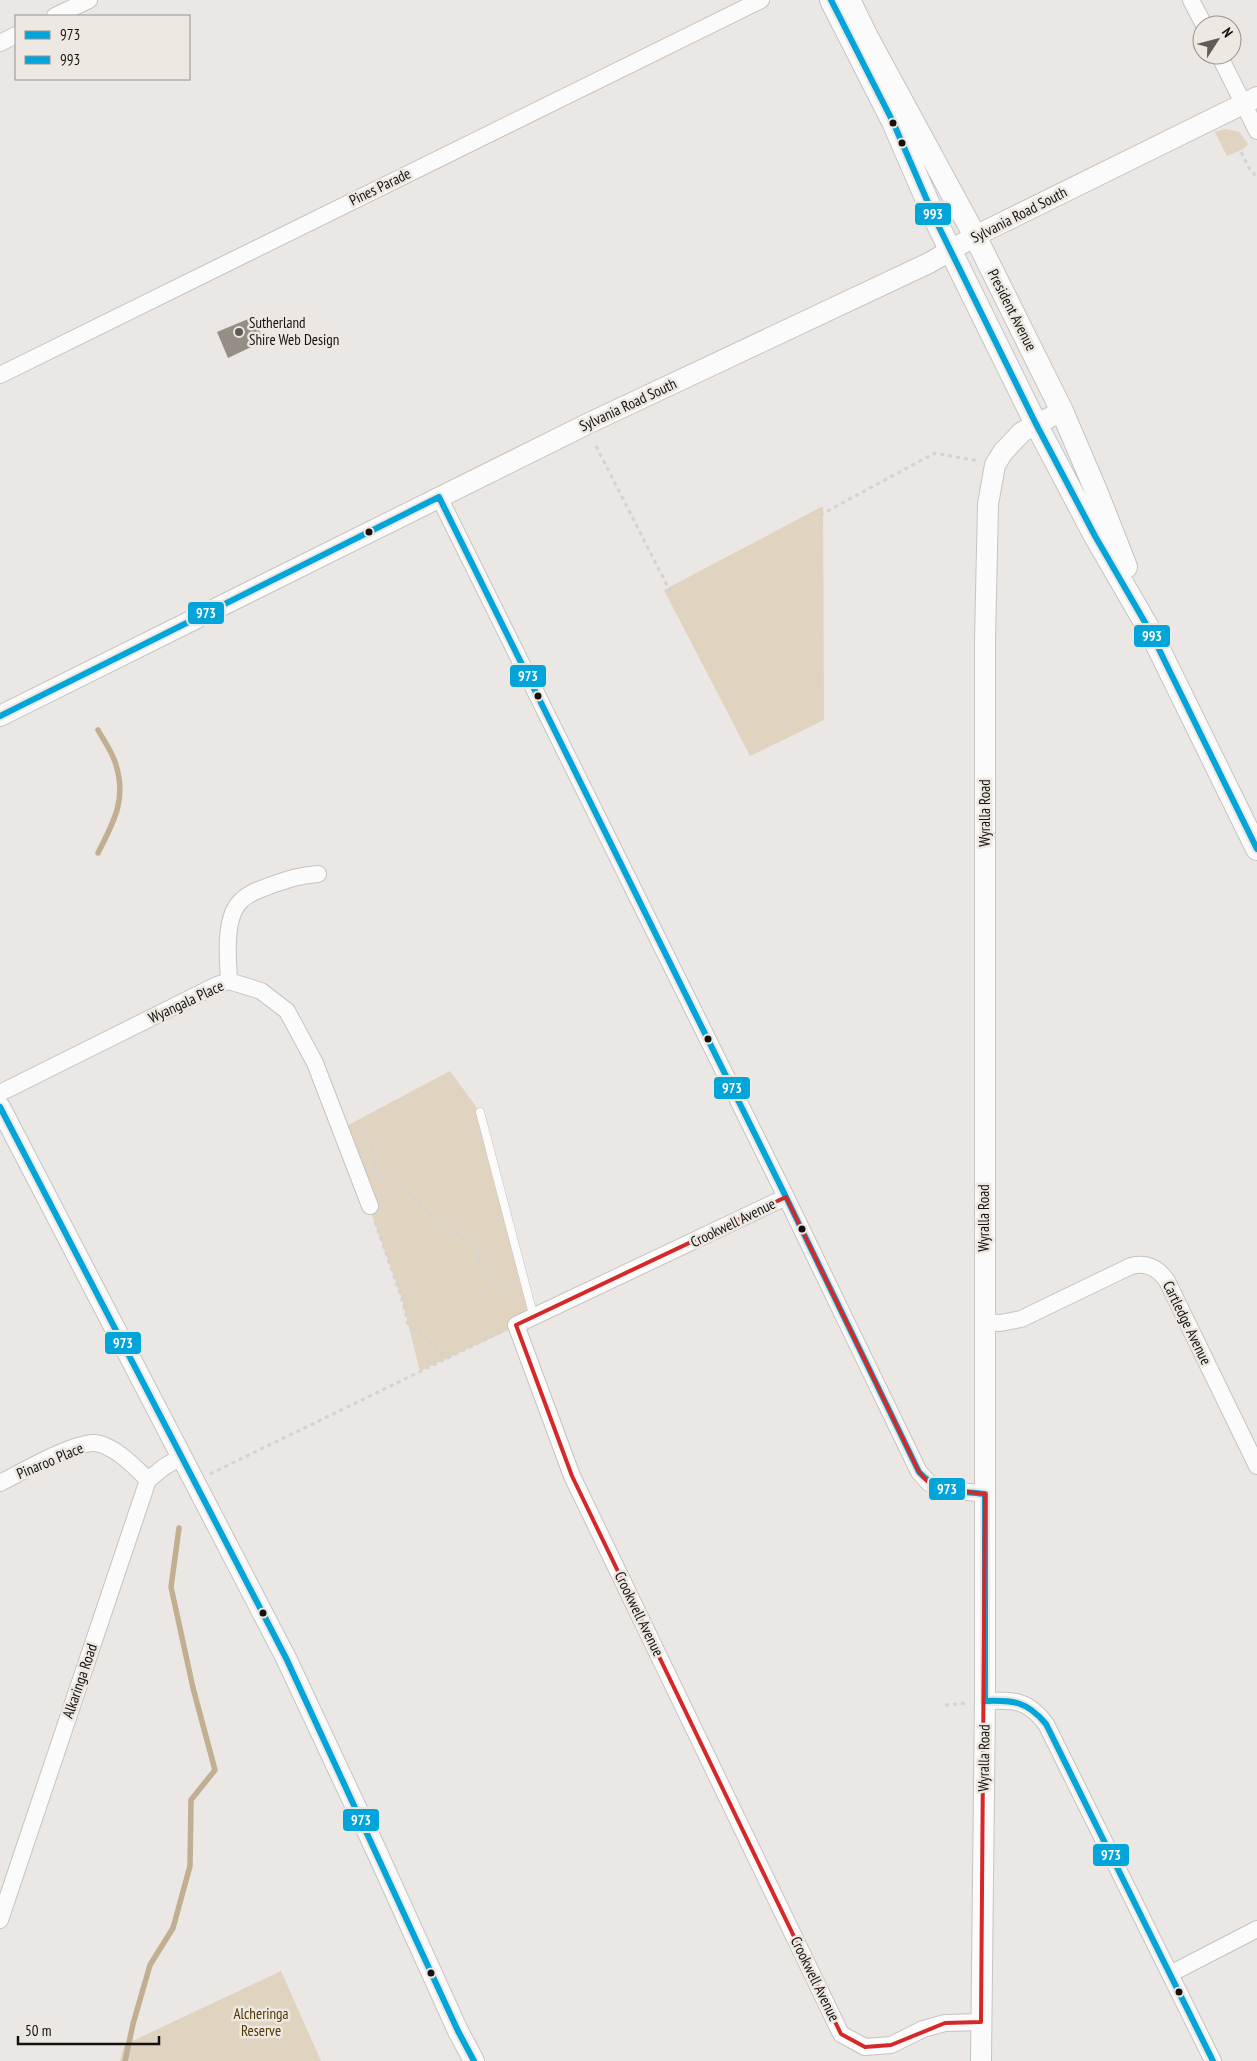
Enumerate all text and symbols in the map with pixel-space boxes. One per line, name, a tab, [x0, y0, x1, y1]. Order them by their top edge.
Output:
legend	[15, 15, 190, 80]
north arrow	[1192, 15, 1242, 65]
text: N	[1218, 24, 1237, 41]
text: 973	[60, 25, 80, 44]
text: 993	[60, 50, 80, 69]
unlabelled marker	[888, 118, 898, 128]
unlabelled marker	[897, 138, 907, 148]
street label: Pines Parade	[346, 163, 414, 210]
street label: Sylvania Road South	[968, 182, 1070, 247]
line badge: 993	[914, 202, 952, 226]
text: 993	[923, 205, 943, 223]
street label: President Avenue	[984, 266, 1041, 354]
place label: Sutherland Shire Web Design	[249, 313, 339, 349]
marker: Sutherland Shire Web Design	[233, 326, 245, 338]
street label: Sylvania Road South	[576, 374, 680, 435]
unlabelled marker	[364, 527, 374, 537]
line badge: 973	[187, 601, 225, 625]
text: 973	[196, 604, 216, 622]
line badge: 993	[1133, 624, 1171, 648]
text: 993	[1142, 627, 1162, 645]
line badge: 973	[509, 664, 547, 688]
text: 973	[518, 667, 538, 685]
unlabelled marker	[533, 691, 543, 701]
street label: Wyralla Road	[975, 779, 994, 847]
street label: Wyangala Place	[145, 976, 226, 1027]
unlabelled marker	[703, 1034, 713, 1044]
line badge: 973	[713, 1076, 751, 1100]
text: 973	[722, 1079, 742, 1097]
street label: Wyralla Road	[974, 1184, 993, 1252]
street label: Crookwell Avenue	[687, 1194, 778, 1251]
unlabelled marker	[797, 1224, 807, 1234]
street label: Cartledge Avenue	[1159, 1278, 1216, 1368]
line badge: 973	[104, 1331, 142, 1355]
text: 973	[113, 1334, 133, 1352]
street label: Pinaroo Place	[14, 1438, 86, 1483]
line badge: 973	[928, 1477, 966, 1501]
text: 973	[937, 1480, 957, 1498]
street label: Crookwell Avenue	[611, 1568, 668, 1659]
unlabelled marker	[258, 1608, 268, 1618]
street label: Alkaringa Road	[58, 1641, 101, 1721]
street label: Wyralla Road	[973, 1724, 994, 1792]
line badge: 973	[342, 1808, 380, 1832]
text: 973	[351, 1811, 371, 1829]
line badge: 973	[1092, 1843, 1130, 1867]
text: 973	[1101, 1846, 1121, 1864]
street label: Crookwell Avenue	[787, 1933, 844, 2024]
unlabelled marker	[426, 1968, 436, 1978]
unlabelled marker	[1174, 1987, 1184, 1997]
park label: Alcheringa Reserve	[233, 2004, 289, 2040]
scale bar	[18, 2014, 159, 2046]
text: 50 m	[25, 2021, 51, 2040]

